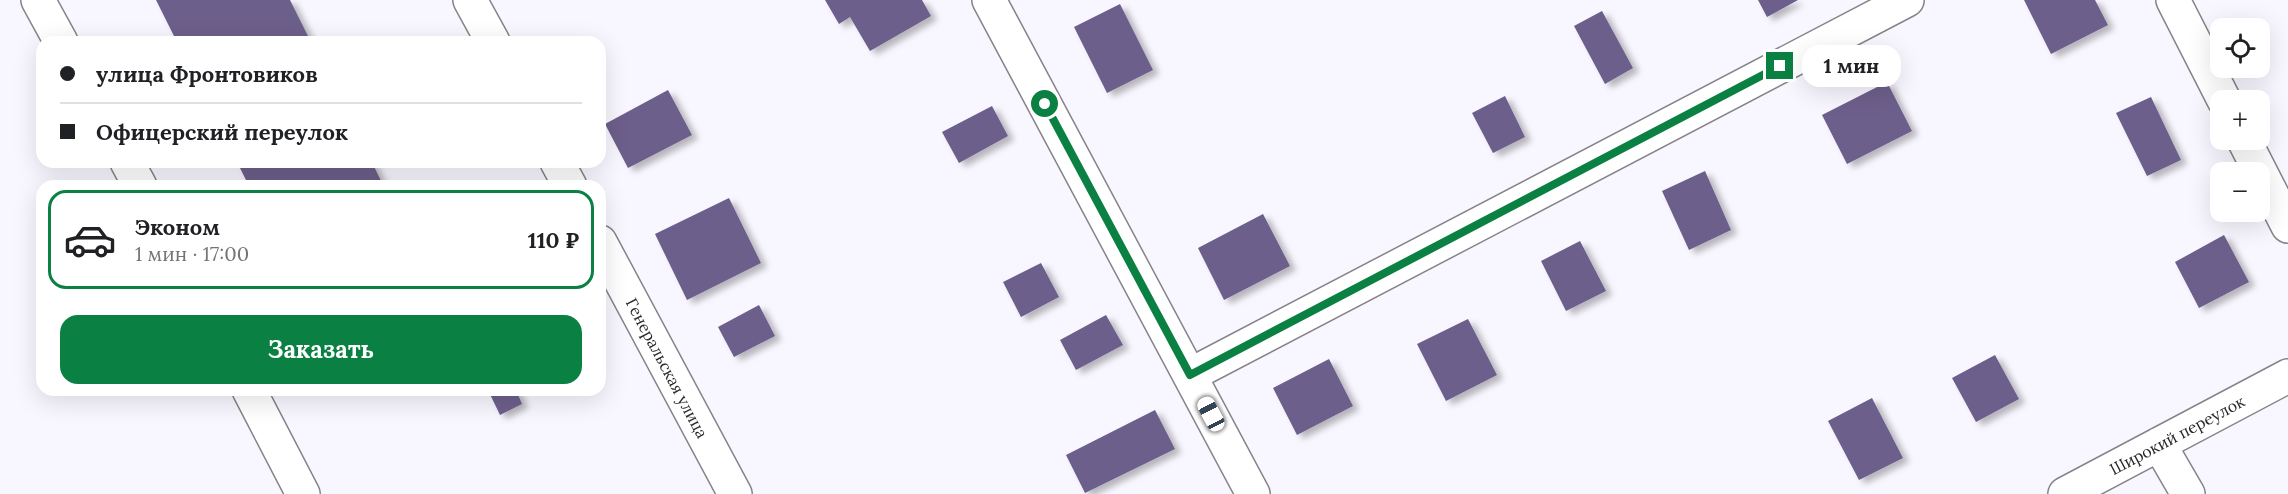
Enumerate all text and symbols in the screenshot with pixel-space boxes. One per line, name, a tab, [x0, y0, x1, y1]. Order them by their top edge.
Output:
map controls	[2210, 18, 2270, 222]
button: locate	[2210, 18, 2270, 78]
callout: 1 мин	[1801, 45, 1900, 87]
route end	[1766, 52, 1793, 79]
text: 1 мин	[1824, 53, 1879, 78]
text: улица Фронтовиков	[96, 60, 318, 88]
route start	[1031, 90, 1058, 117]
button: +	[2210, 90, 2270, 150]
text: Офицерский переулок	[96, 118, 348, 146]
button: −	[2210, 162, 2270, 222]
icon: car	[63, 213, 117, 267]
text: Эконом	[135, 213, 220, 241]
text: 110 ₽	[528, 226, 579, 254]
text: 1 мин · 17:00	[135, 241, 249, 266]
street label: Генеральская улица	[622, 295, 712, 441]
button: Заказать	[60, 315, 582, 384]
street label: Широкий переулок	[2106, 391, 2248, 479]
car	[1195, 394, 1227, 434]

